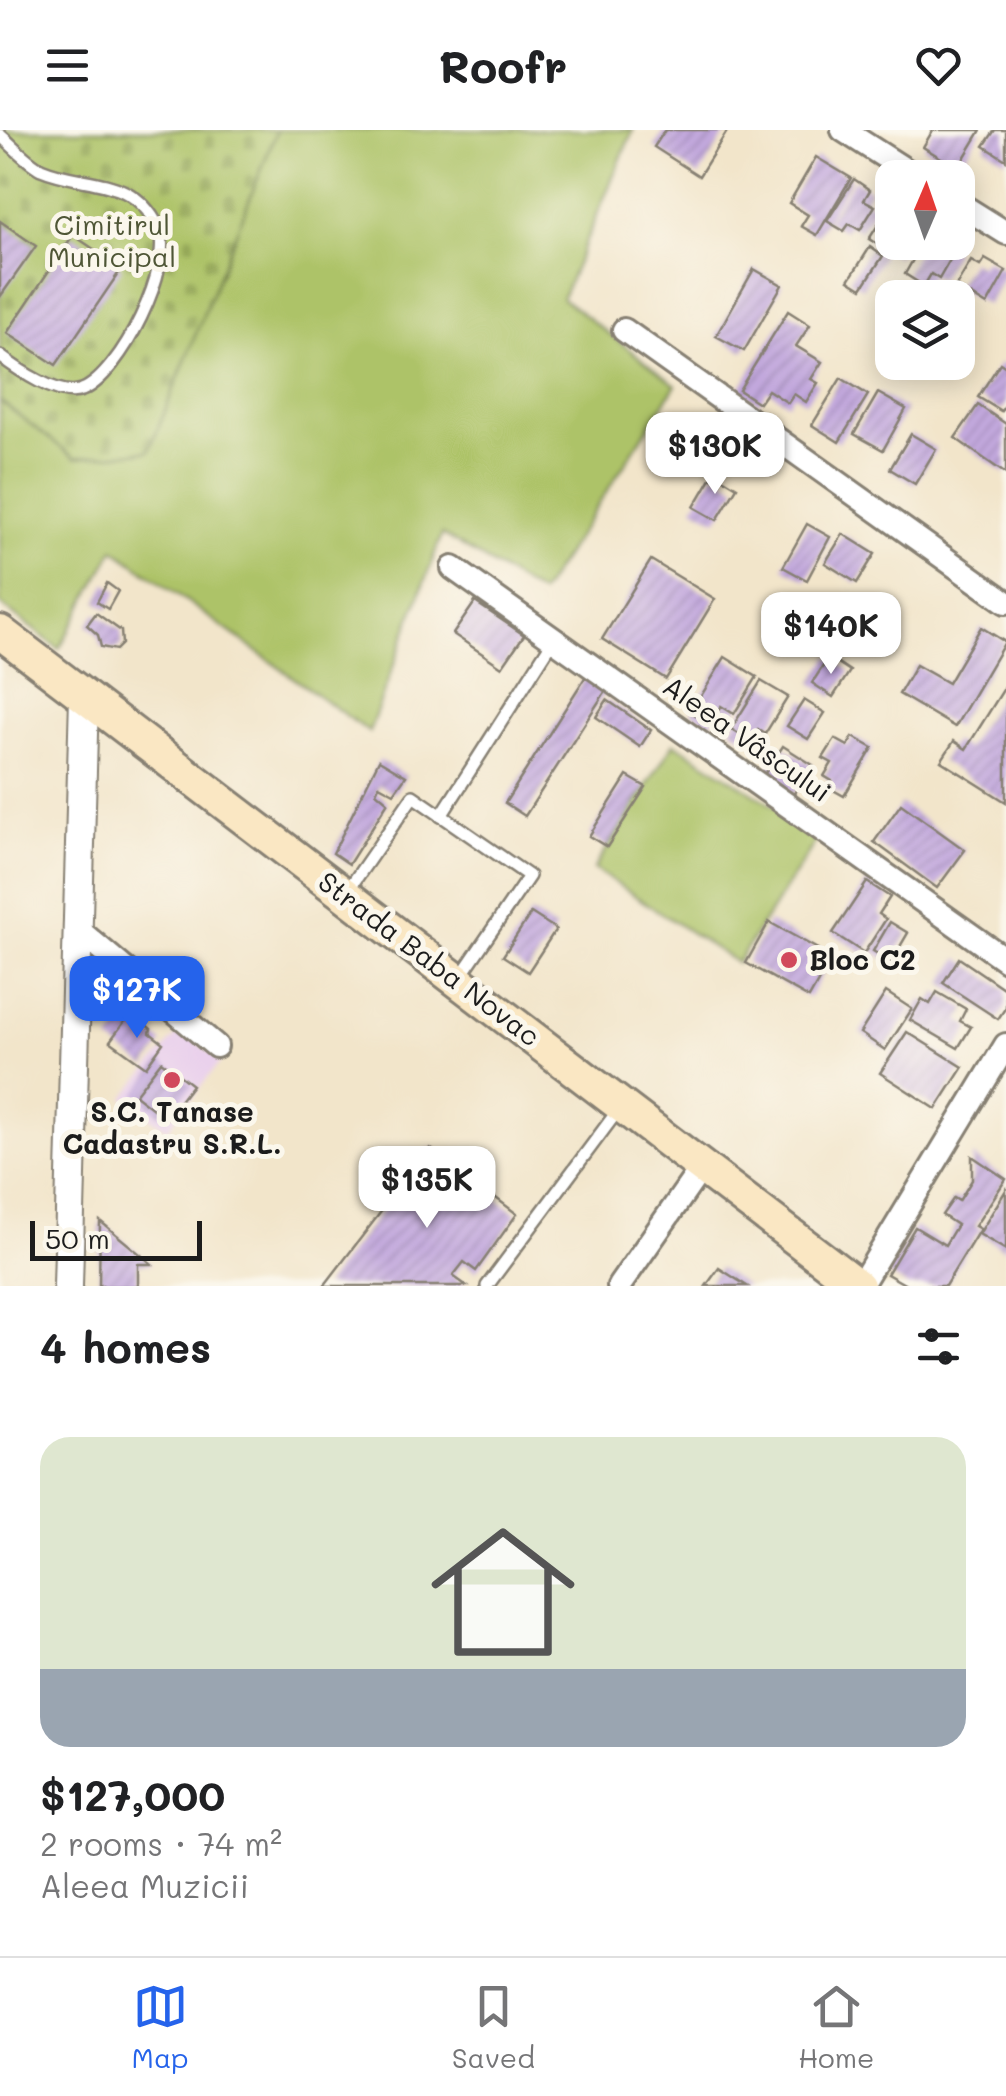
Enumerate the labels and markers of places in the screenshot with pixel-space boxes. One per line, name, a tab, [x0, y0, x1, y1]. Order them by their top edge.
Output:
pin: $130K	[645, 412, 785, 497]
pin: $140K	[761, 592, 901, 677]
place label: Bloc C2	[809, 941, 916, 977]
marker: Bloc C2	[778, 949, 800, 971]
pin: $127K	[67, 956, 207, 1041]
marker: S.C. Tanase Cadastru S.R.L.	[161, 1069, 183, 1091]
place label: S.C. Tanase Cadastru S.R.L.	[62, 1093, 282, 1161]
pin: $135K	[357, 1146, 497, 1231]

